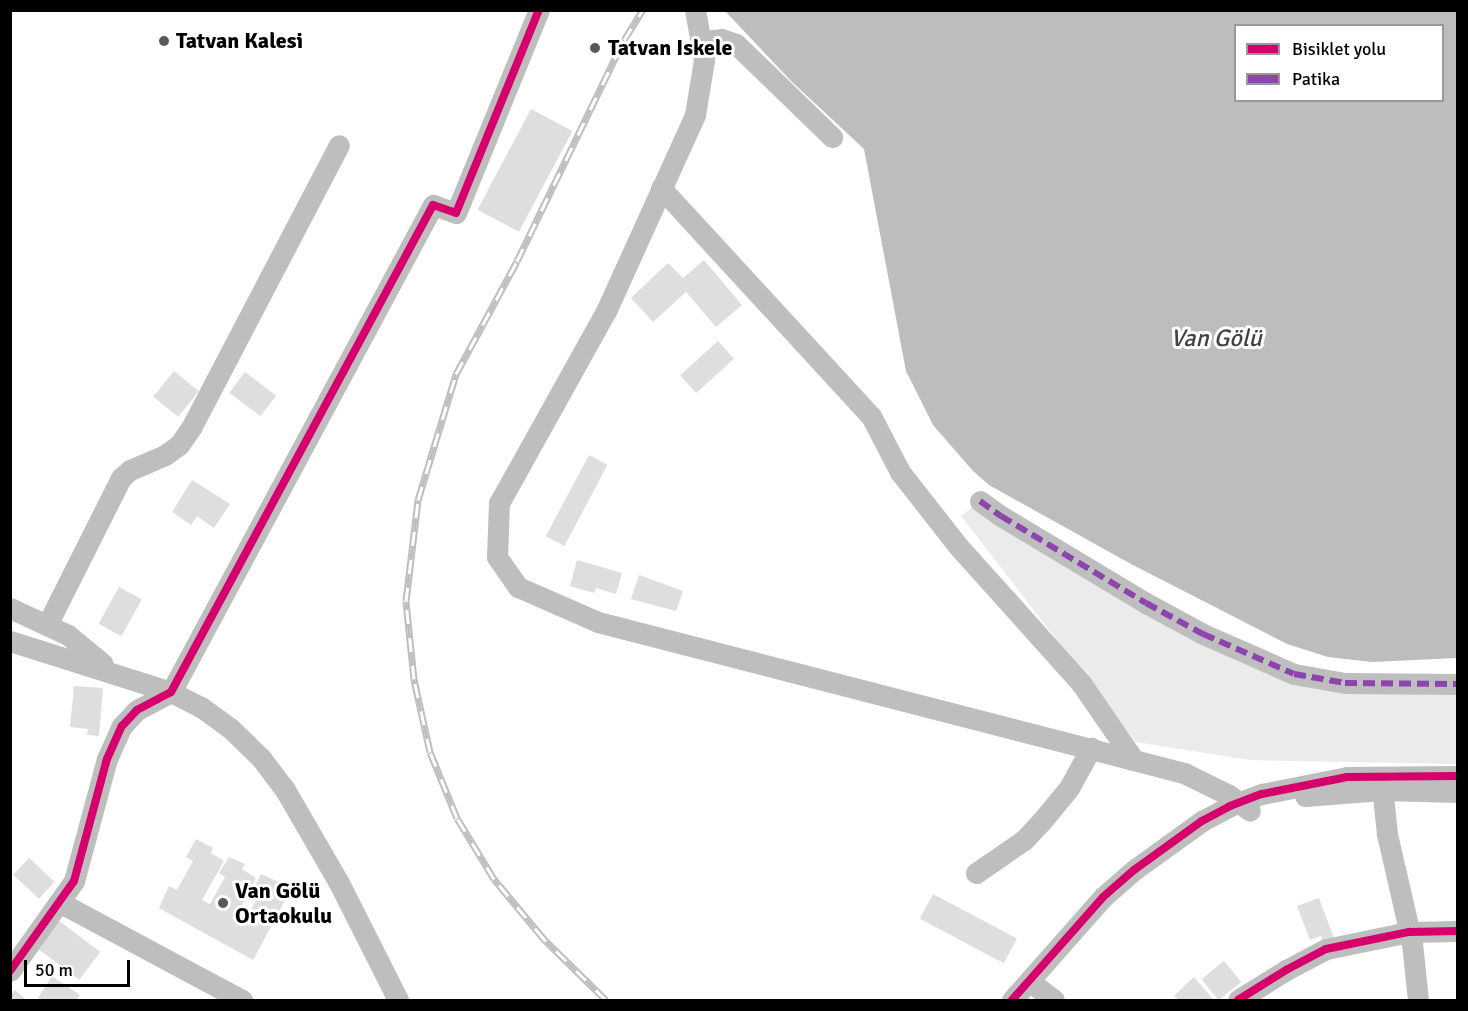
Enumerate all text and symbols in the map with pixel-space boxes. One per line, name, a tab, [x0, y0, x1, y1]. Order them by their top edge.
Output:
legend	[1234, 24, 1444, 102]
place label: Tatvan Kalesi	[176, 28, 303, 54]
marker: Tatvan Kalesi	[157, 34, 171, 48]
place label: Tatvan Iskele	[608, 35, 733, 61]
text: Bisiklet yolu	[1292, 38, 1386, 60]
marker: Tatvan Iskele	[586, 39, 604, 57]
text: Patika	[1292, 68, 1340, 90]
water label: Van Gölü	[1170, 325, 1262, 353]
place label: Van Gölü Ortaokulu	[235, 877, 332, 928]
marker: Van Gölü Ortaokulu	[216, 896, 230, 910]
scale bar	[27, 948, 134, 986]
text: 50 m	[35, 959, 73, 981]

